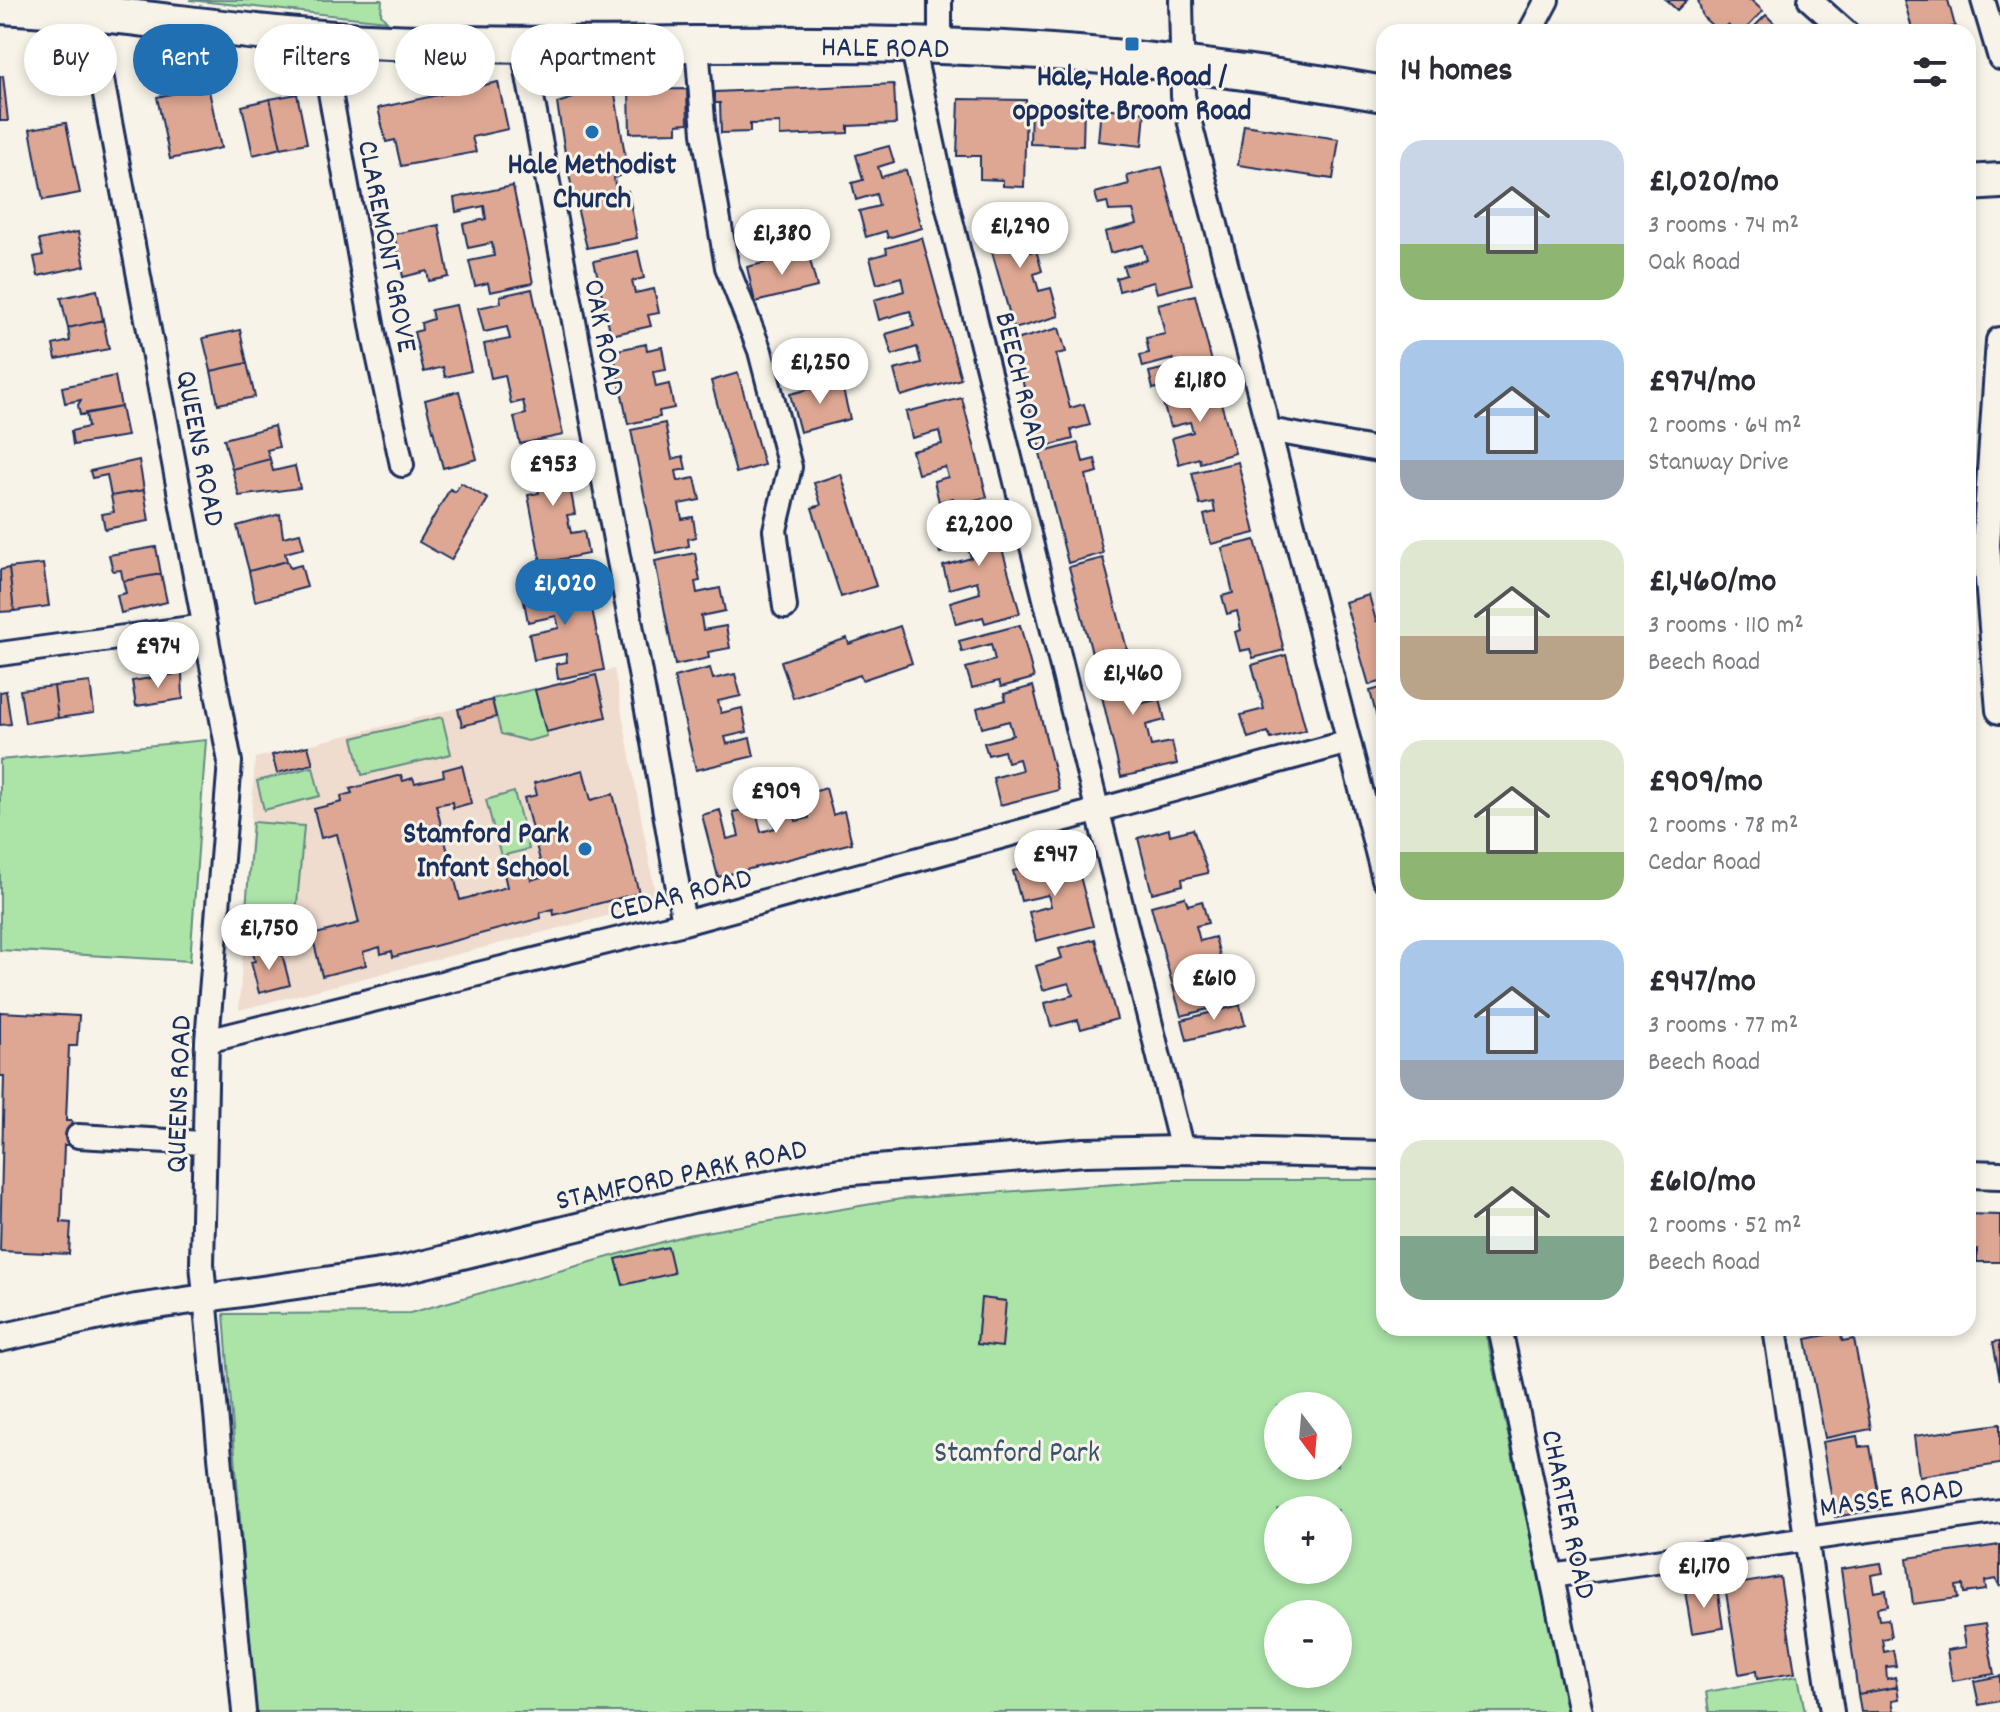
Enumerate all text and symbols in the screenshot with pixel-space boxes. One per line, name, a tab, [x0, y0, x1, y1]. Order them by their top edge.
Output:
chip: Buy	[24, 24, 117, 96]
chip: Rent	[133, 24, 238, 96]
chip: Filters	[254, 24, 379, 96]
chip: New	[395, 24, 495, 96]
chip: Apartment	[511, 24, 684, 96]
street label: HALE ROAD	[820, 28, 949, 73]
marker: Hale, Hale Road / opposite Broom Road	[1123, 35, 1141, 53]
text: 14 homes	[1400, 48, 1513, 97]
icon: filters	[1908, 50, 1952, 94]
place label: Hale, Hale Road / opposite Broom Road	[1012, 58, 1252, 135]
marker: Hale Methodist Church	[583, 123, 601, 141]
street label: CLAREMONT GROVE	[343, 137, 426, 357]
place label: Hale Methodist Church	[508, 146, 676, 223]
text: £1,020/mo	[1648, 159, 1779, 208]
icon: home	[1464, 172, 1560, 268]
pin: £1,290	[955, 202, 1085, 270]
text: 3 rooms · 74 m²	[1648, 208, 1799, 245]
pin: £1,380	[717, 209, 847, 277]
text: £1,290	[989, 209, 1051, 246]
text: £1,380	[752, 216, 812, 253]
text: Oak Road	[1648, 245, 1740, 282]
street label: OAK ROAD	[569, 276, 634, 400]
street label: BEECH ROAD	[981, 308, 1057, 456]
pin: £1,250	[755, 338, 885, 406]
text: £1,250	[789, 345, 851, 382]
pin: £1,180	[1135, 356, 1265, 424]
text: £974/mo	[1648, 359, 1756, 408]
text: £1,180	[1173, 363, 1227, 400]
street label: QUEENS ROAD	[161, 367, 234, 530]
icon: home	[1464, 372, 1560, 468]
text: 2 rooms · 64 m²	[1648, 408, 1802, 445]
pin: £953	[506, 440, 600, 508]
text: Stanway Drive	[1648, 445, 1789, 482]
text: £953	[529, 447, 577, 484]
pin: £2,200	[914, 500, 1044, 568]
text: £2,200	[944, 507, 1014, 544]
pin: £1,020	[500, 559, 630, 627]
text: £1,460/mo	[1648, 559, 1776, 608]
text: £1,020	[533, 566, 597, 603]
icon: home	[1464, 572, 1560, 668]
text: 3 rooms · 110 m²	[1648, 608, 1804, 645]
pin: £974	[111, 622, 205, 690]
text: £974	[135, 629, 181, 666]
text: Beech Road	[1648, 645, 1760, 682]
pin: £1,460	[1068, 649, 1198, 717]
text: £1,460	[1102, 656, 1164, 693]
text: £909/mo	[1648, 759, 1763, 808]
pin: £909	[729, 767, 823, 835]
icon: home	[1464, 772, 1560, 868]
text: £909	[751, 774, 802, 811]
text: 2 rooms · 78 m²	[1648, 808, 1798, 845]
place label: Stamford Park Infant School	[403, 815, 570, 892]
pin: £947	[1008, 830, 1102, 898]
text: £947	[1032, 837, 1078, 874]
marker: Stamford Park Infant School	[576, 840, 594, 858]
text: Cedar Road	[1648, 845, 1761, 882]
street label: CEDAR ROAD	[605, 859, 757, 936]
pin: £1,750	[204, 904, 334, 972]
text: £1,750	[239, 911, 299, 948]
pin: £610	[1167, 954, 1261, 1022]
text: £947/mo	[1648, 959, 1756, 1008]
text: £610	[1191, 961, 1237, 998]
icon: home	[1464, 972, 1560, 1068]
text: 3 rooms · 77 m²	[1648, 1008, 1798, 1045]
street label: QUEENS ROAD	[157, 1015, 206, 1174]
text: Beech Road	[1648, 1045, 1760, 1082]
street label: STAMFORD PARK ROAD	[552, 1130, 812, 1225]
text: £610/mo	[1648, 1159, 1756, 1208]
icon: home	[1464, 1172, 1560, 1268]
text: 2 rooms · 52 m²	[1648, 1208, 1801, 1245]
text: Beech Road	[1648, 1245, 1760, 1282]
north arrow	[1264, 1392, 1352, 1480]
map controls	[1264, 1392, 1352, 1688]
street label: CHARTER ROAD	[1527, 1426, 1605, 1604]
park label: Stamford Park	[934, 1434, 1100, 1477]
street label: MASSE ROAD	[1817, 1469, 1966, 1532]
button: +	[1264, 1496, 1352, 1584]
pin: £1,170	[1639, 1542, 1769, 1610]
text: £1,170	[1677, 1549, 1731, 1586]
button: −	[1264, 1600, 1352, 1688]

